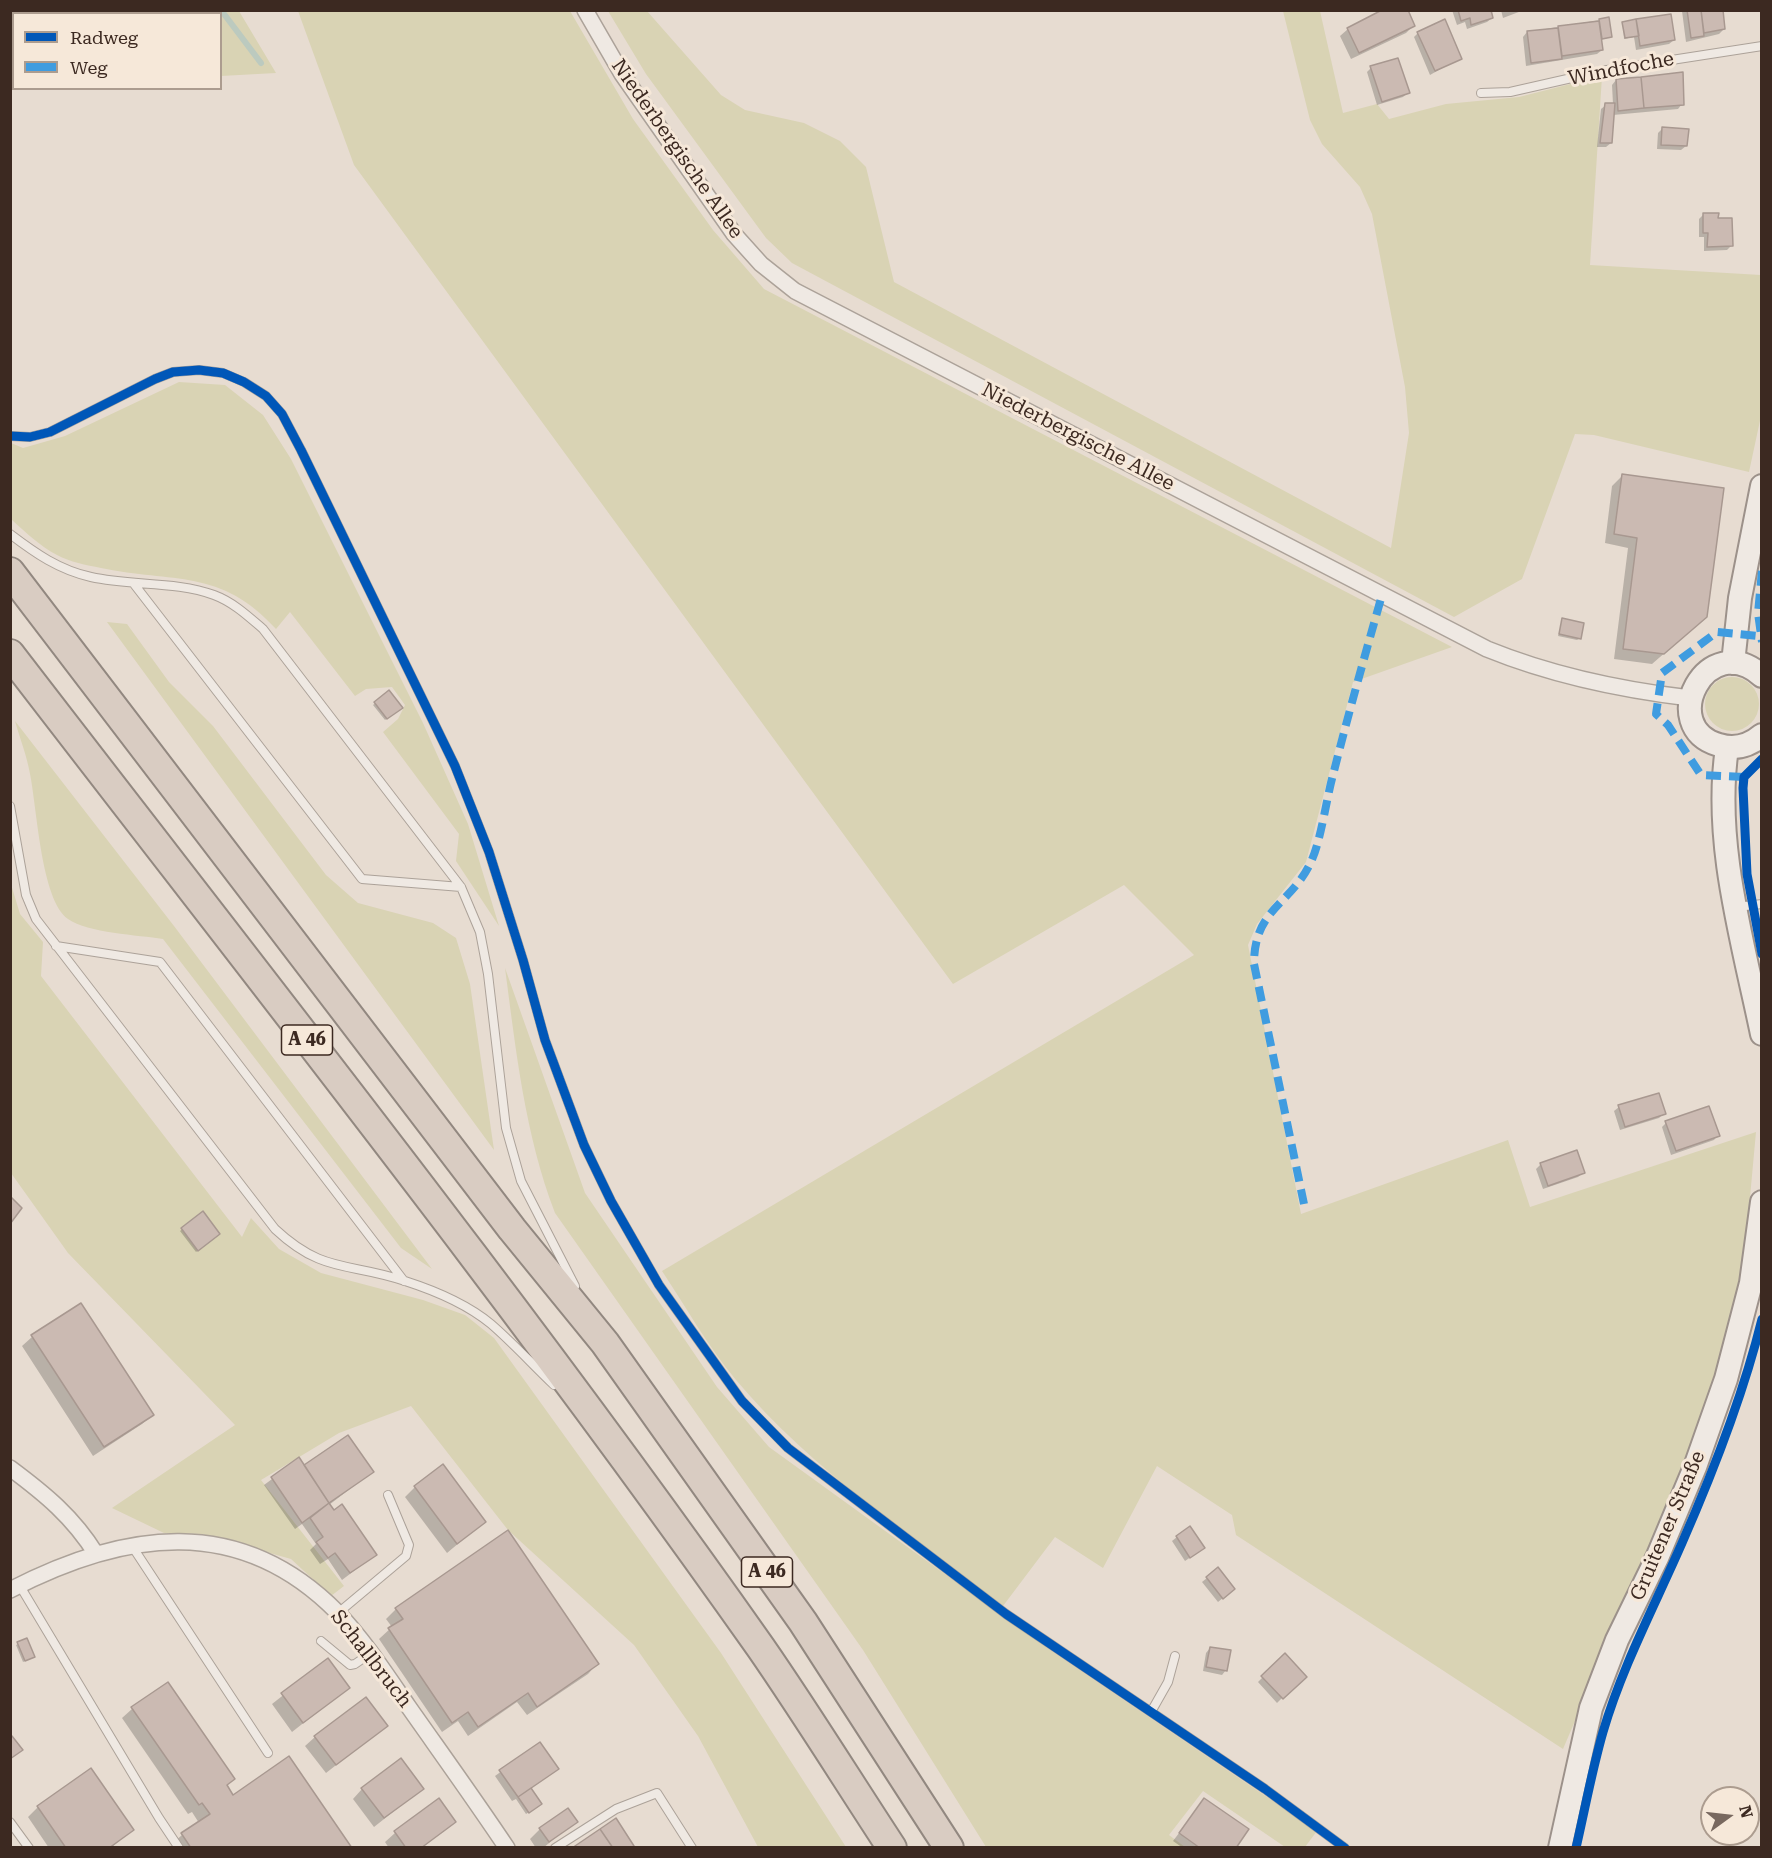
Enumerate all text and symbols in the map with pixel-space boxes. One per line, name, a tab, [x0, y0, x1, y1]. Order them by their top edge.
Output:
legend	[12, 12, 222, 90]
text: Radweg	[70, 27, 138, 48]
street label: Windfoche	[1566, 47, 1676, 91]
street label: Niederbergische Allee	[606, 55, 748, 243]
text: Weg	[70, 57, 108, 78]
street label: Niederbergische Allee	[977, 378, 1179, 496]
road number: A 46	[282, 1025, 332, 1055]
street label: Gruitener Straße	[1626, 1448, 1710, 1604]
road number: A 46	[742, 1557, 792, 1587]
street label: Schallbruch	[325, 1605, 417, 1713]
north arrow	[1700, 1786, 1760, 1846]
text: N	[1735, 1803, 1757, 1820]

